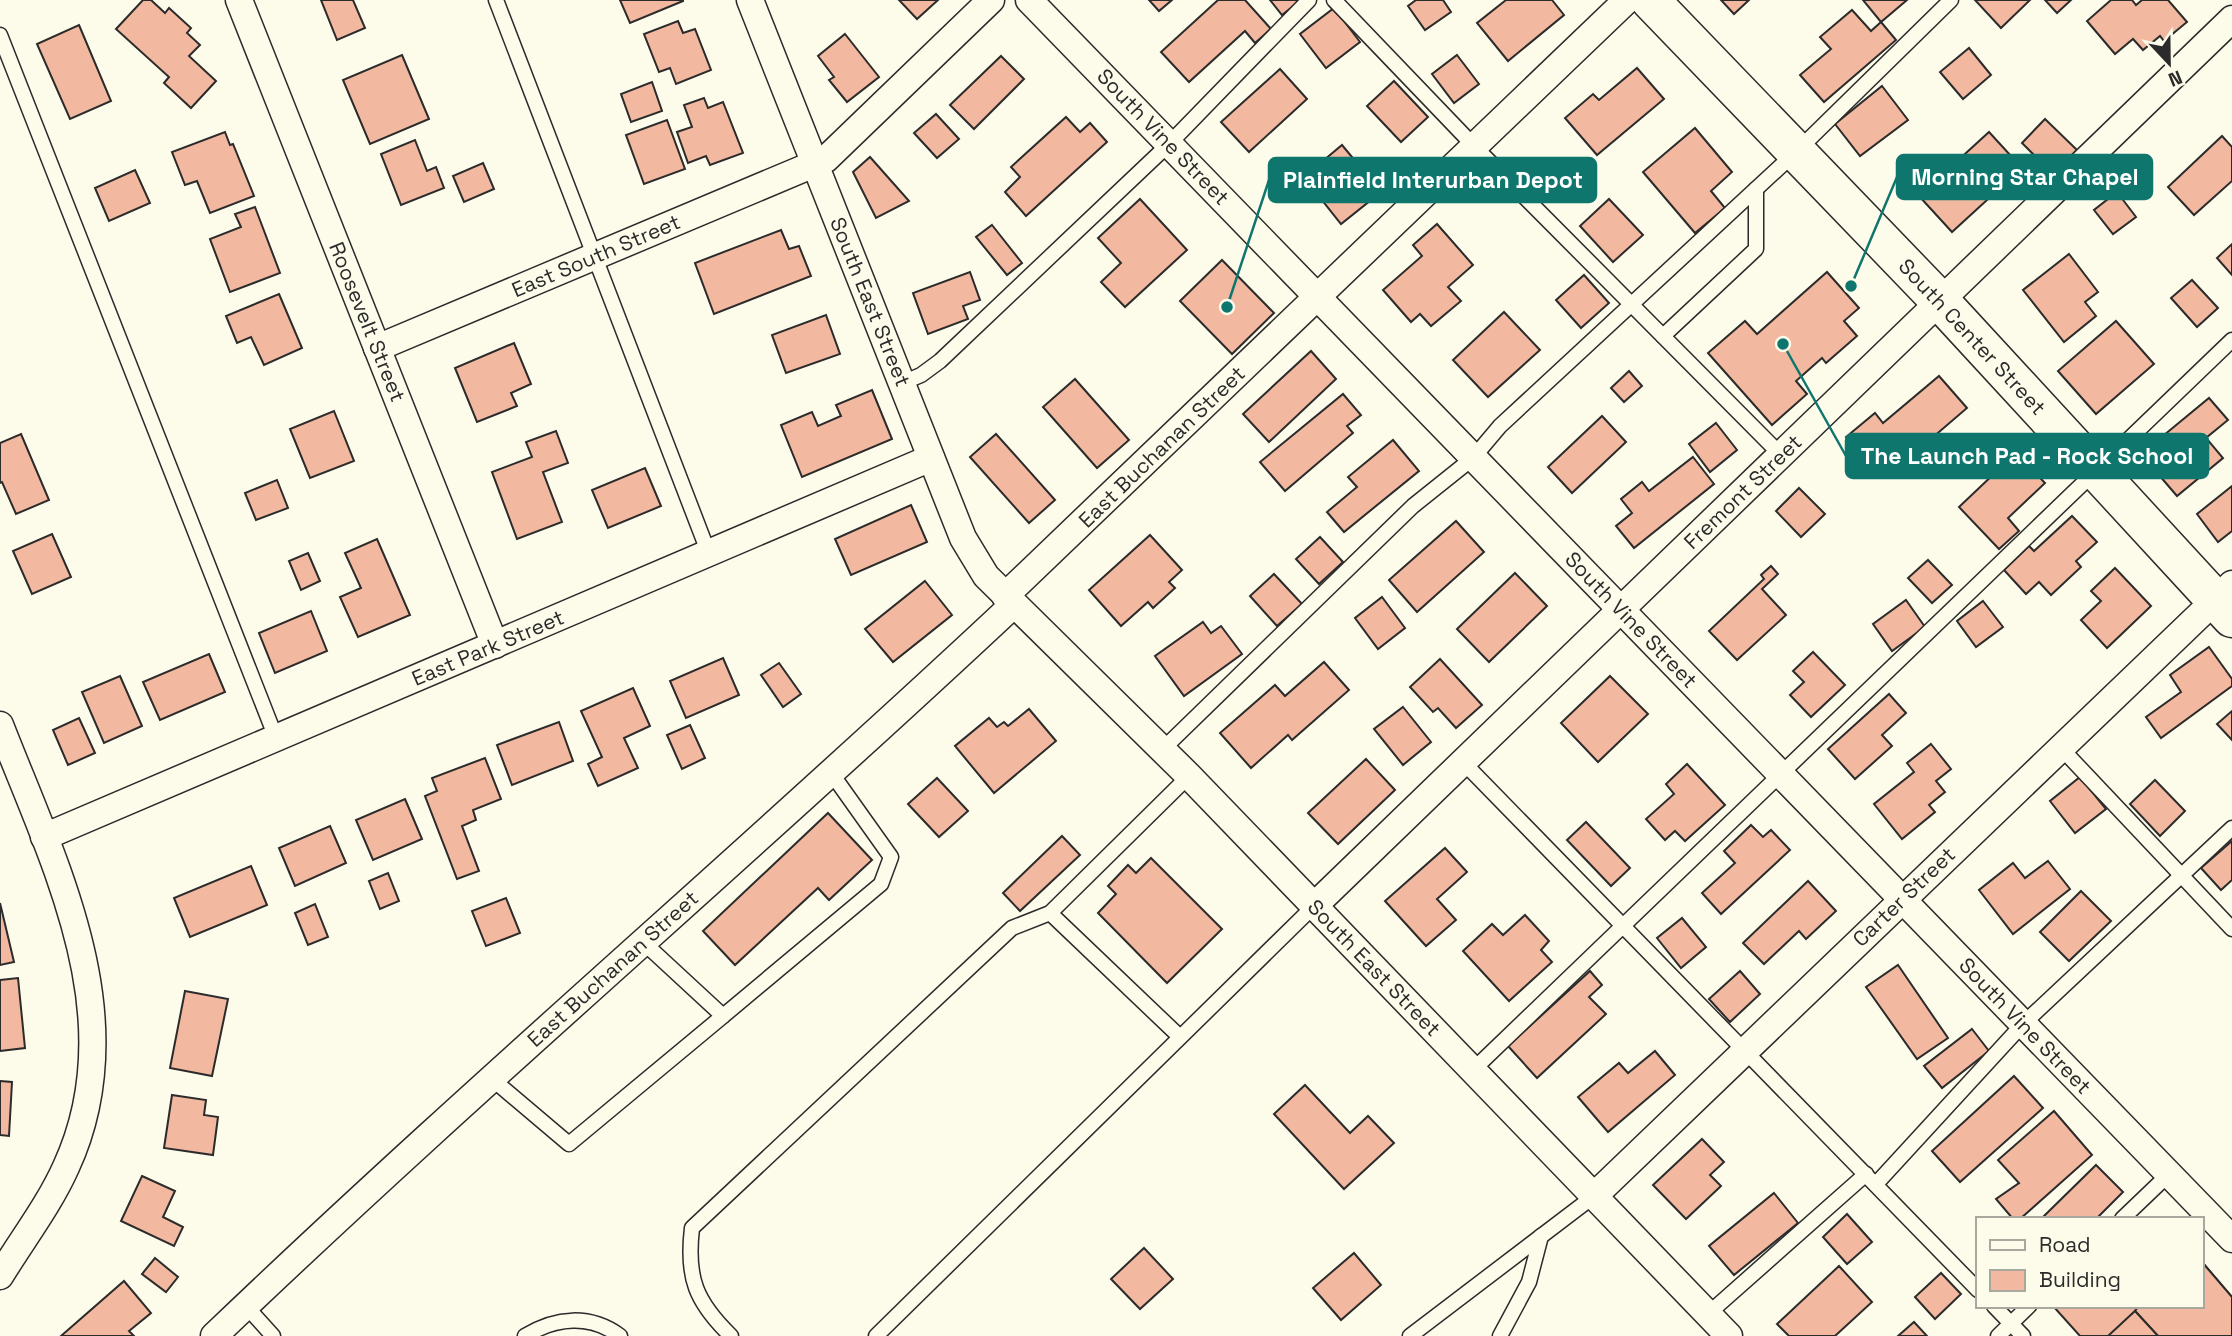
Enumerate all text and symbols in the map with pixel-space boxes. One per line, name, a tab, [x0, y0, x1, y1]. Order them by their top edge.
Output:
north arrow	[2134, 28, 2204, 98]
street label: South Vine Street	[1091, 63, 1235, 211]
text: N	[2165, 64, 2186, 92]
callout: Morning Star Chapel	[1897, 155, 2152, 199]
callout: Plainfield Interurban Depot	[1269, 158, 1596, 202]
text: Morning Star Chapel	[1911, 162, 2139, 192]
text: Plainfield Interurban Depot	[1283, 165, 1583, 195]
street label: East South Street	[507, 208, 684, 303]
street label: South East Street	[824, 213, 917, 391]
street label: Roosevelt Street	[323, 238, 412, 406]
street label: South Center Street	[1893, 253, 2052, 421]
street label: East Buchanan Street	[1073, 360, 1251, 533]
street label: Fremont Street	[1678, 428, 1807, 555]
callout: The Launch Pad - Rock School	[1846, 434, 2208, 478]
text: The Launch Pad - Rock School	[1861, 441, 2193, 471]
street label: South Vine Street	[1559, 546, 1703, 694]
street label: East Park Street	[408, 603, 568, 692]
street label: Carter Street	[1847, 841, 1961, 952]
street label: East Buchanan Street	[521, 885, 704, 1053]
street label: South East Street	[1302, 893, 1447, 1042]
street label: South Vine Street	[1953, 952, 2097, 1100]
legend	[1976, 1217, 2204, 1308]
text: Road	[2039, 1231, 2091, 1258]
text: Building	[2039, 1266, 2121, 1293]

